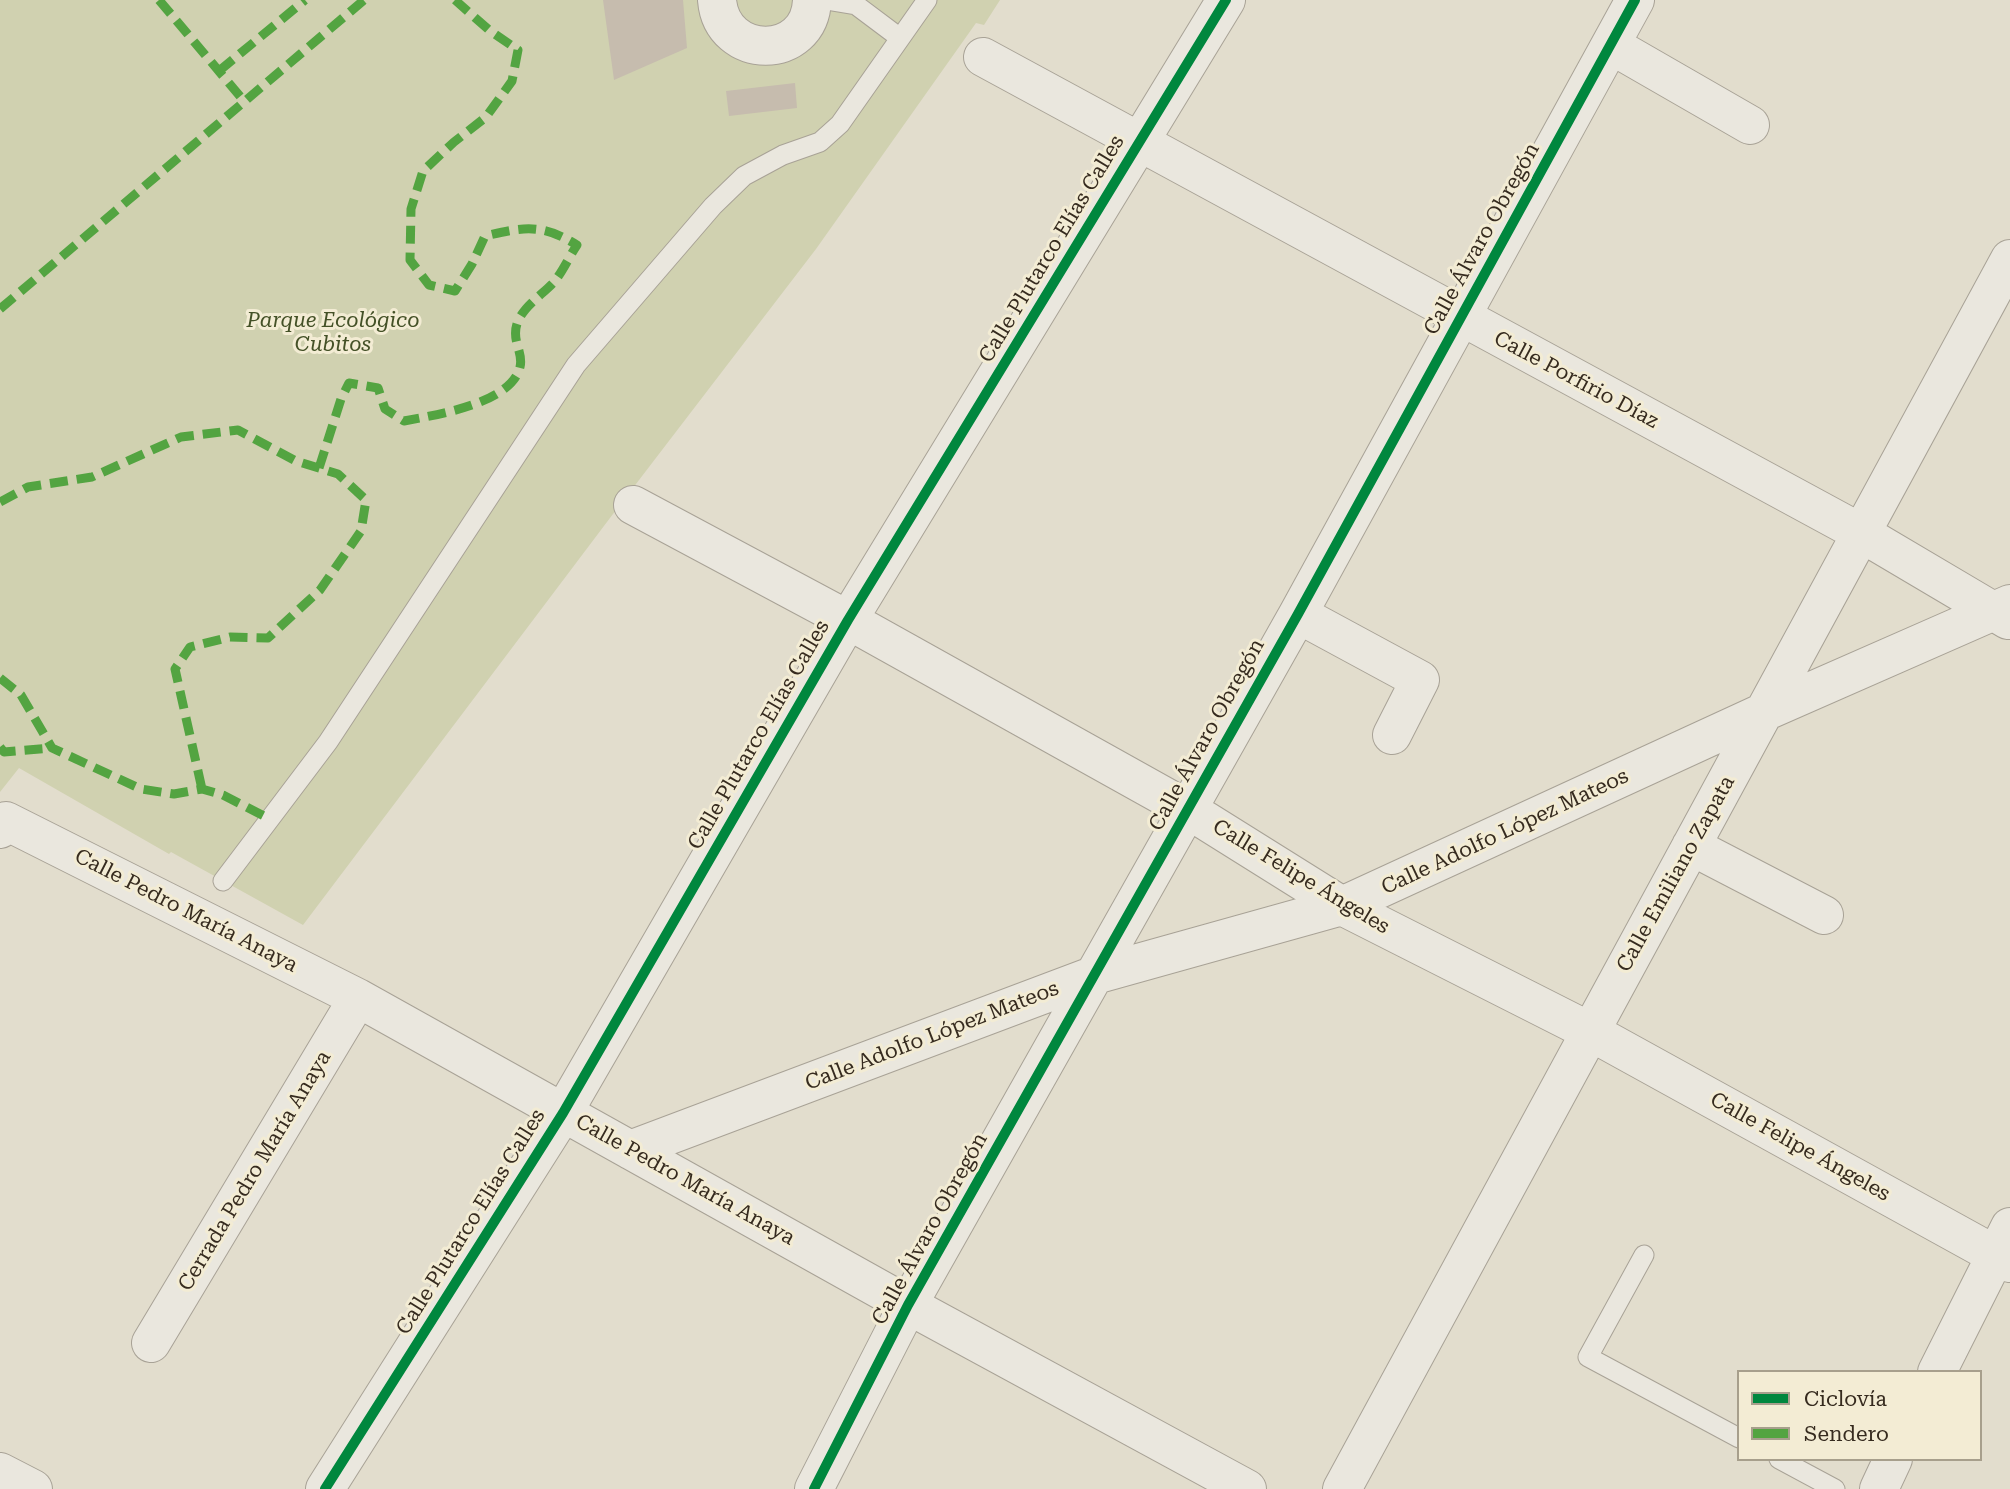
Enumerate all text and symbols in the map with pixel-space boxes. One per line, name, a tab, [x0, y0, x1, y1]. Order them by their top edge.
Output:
street label: Calle Plutarco Elías Calles	[974, 131, 1130, 367]
street label: Calle Álvaro Obregón	[1419, 139, 1545, 339]
park label: Parque Ecológico Cubitos	[247, 308, 419, 358]
street label: Calle Porfirio Díaz	[1489, 326, 1663, 434]
street label: Calle Plutarco Elías Calles	[683, 616, 835, 854]
street label: Calle Álvaro Obregón	[1144, 635, 1270, 835]
street label: Calle Adolfo López Mateos	[1378, 764, 1632, 900]
street label: Calle Emiliano Zapata	[1612, 772, 1740, 976]
street label: Calle Felipe Ángeles	[1208, 814, 1394, 940]
street label: Calle Pedro María Anaya	[70, 844, 302, 978]
street label: Calle Adolfo López Mateos	[802, 976, 1062, 1096]
street label: Cerrada Pedro María Anaya	[173, 1046, 337, 1296]
street label: Calle Felipe Ángeles	[1706, 1087, 1894, 1207]
street label: Calle Plutarco Elías Calles	[391, 1105, 551, 1339]
street label: Calle Pedro María Anaya	[571, 1109, 799, 1251]
street label: Calle Álvaro Obregón	[867, 1129, 993, 1329]
legend	[1737, 1370, 1982, 1461]
text: Ciclovía	[1804, 1387, 1887, 1411]
text: Sendero	[1804, 1422, 1889, 1446]

